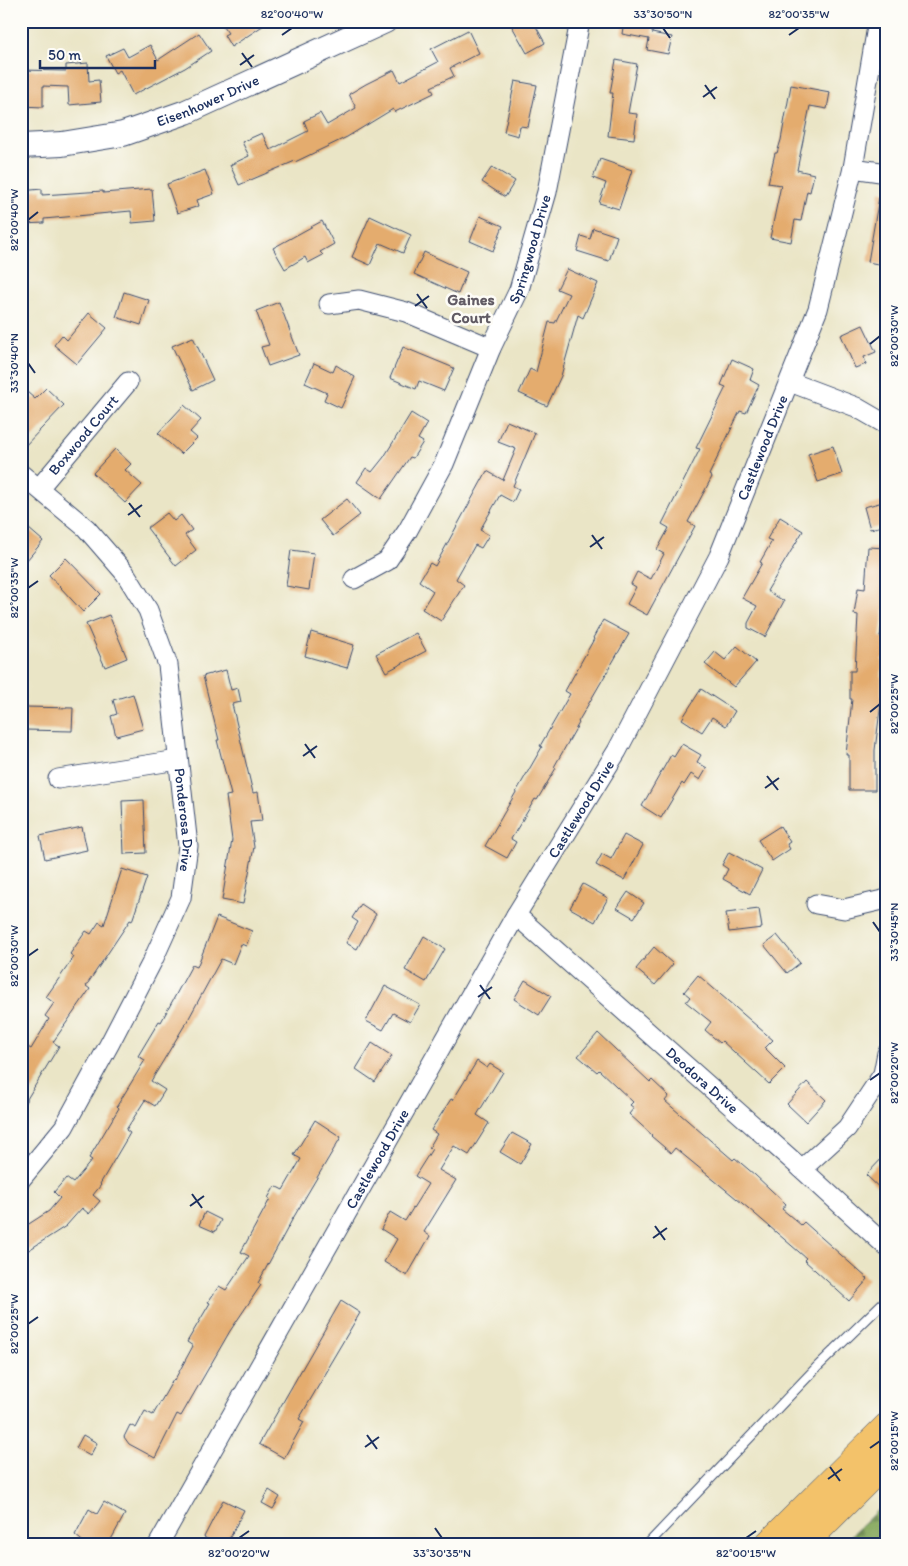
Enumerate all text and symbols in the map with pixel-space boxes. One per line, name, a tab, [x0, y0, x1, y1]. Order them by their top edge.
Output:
text: 82°00'40"W	[261, 7, 323, 21]
text: 33°30'50"N	[634, 7, 692, 21]
text: 82°00'35"W	[769, 7, 829, 21]
scale bar	[40, 38, 155, 70]
text: 50 m	[48, 46, 81, 64]
street label: Eisenhower Drive	[154, 71, 262, 131]
text: 82°00'40"W	[7, 189, 21, 251]
street label: Springwood Drive	[505, 193, 555, 307]
district label: Gaines Court	[447, 290, 495, 327]
text: 82°00'30"W	[887, 305, 901, 367]
text: 33°30'40"N	[7, 333, 21, 393]
street label: Boxwood Court	[45, 391, 122, 479]
street label: Castlewood Drive	[733, 392, 792, 503]
text: 82°00'35"W	[7, 558, 21, 618]
text: 82°00'25"W	[887, 674, 901, 734]
street label: Castlewood Drive	[544, 757, 618, 862]
street label: Ponderosa Drive	[170, 767, 197, 873]
text: 33°30'45"N	[887, 903, 901, 961]
text: 82°00'30"W	[7, 925, 21, 987]
text: 82°00'20"W	[887, 1042, 901, 1104]
street label: Deodora Drive	[662, 1043, 742, 1117]
street label: Castlewood Drive	[342, 1106, 413, 1212]
text: 82°00'25"W	[7, 1294, 21, 1354]
text: 82°00'15"W	[887, 1411, 901, 1471]
text: 82°00'20"W	[208, 1546, 270, 1560]
text: 33°30'35"N	[413, 1546, 471, 1560]
text: 82°00'15"W	[716, 1546, 776, 1560]

